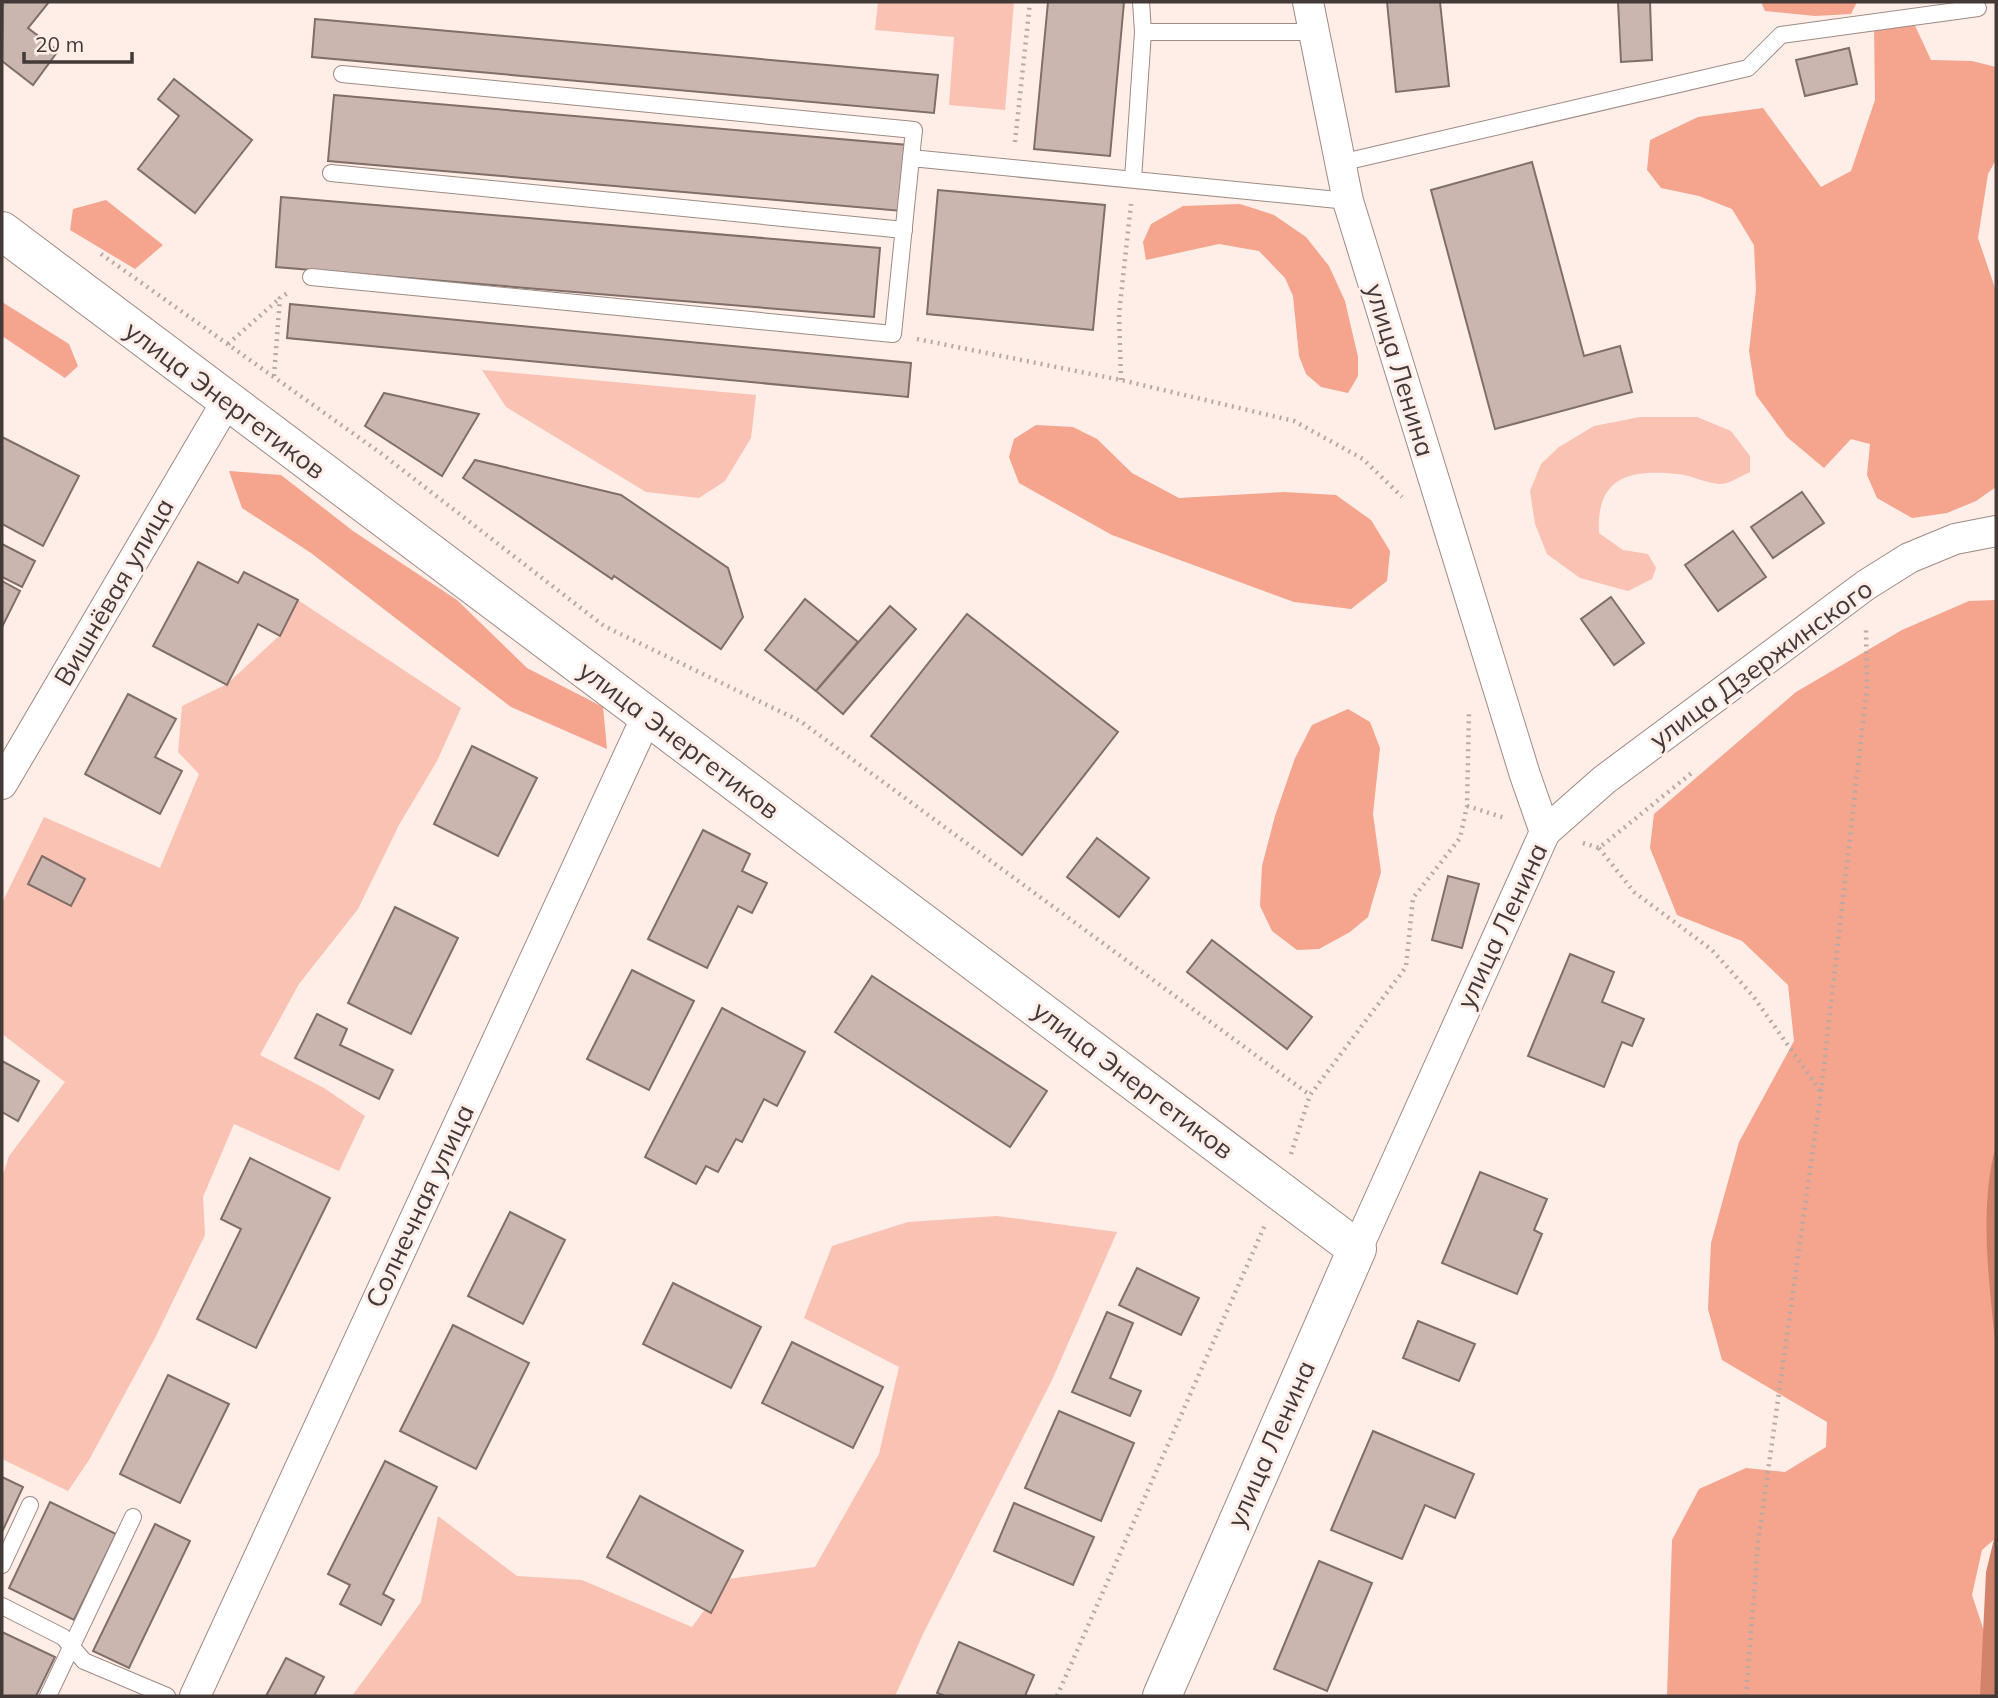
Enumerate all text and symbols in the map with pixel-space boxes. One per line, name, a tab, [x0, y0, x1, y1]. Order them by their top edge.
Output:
scale bar	[24, 21, 133, 65]
text: 20 m	[35, 31, 84, 57]
street label: улица Ленина	[1359, 279, 1442, 460]
street label: улица Энергетиков	[118, 313, 332, 486]
street label: Вишнёвая улица	[46, 492, 181, 692]
street label: улица Дзержинского	[1643, 572, 1879, 756]
street label: улица Энергетиков	[572, 653, 786, 826]
street label: улица Ленина	[1449, 838, 1554, 1014]
street label: улица Энергетиков	[1026, 993, 1240, 1166]
street label: Солнечная улица	[358, 1099, 481, 1313]
street label: улица Ленина	[1219, 1355, 1322, 1532]

